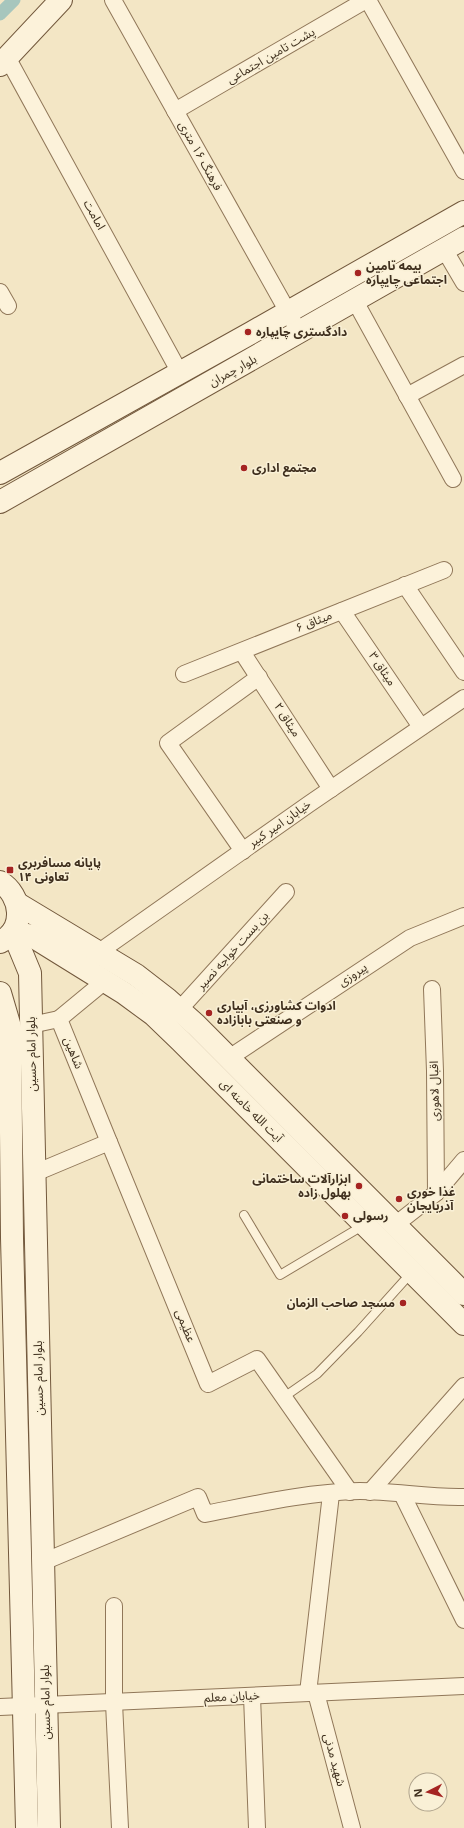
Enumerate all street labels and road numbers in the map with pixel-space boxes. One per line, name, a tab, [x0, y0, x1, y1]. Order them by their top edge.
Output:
street label: پشت تامین اجتماعی	[222, 20, 320, 92]
street label: فرهنگ ۱۶ متری	[170, 116, 230, 196]
street label: امامت	[75, 195, 113, 235]
street label: بلوار چمران	[204, 347, 262, 395]
street label: میثاق ۶	[292, 603, 336, 641]
street label: میثاق ۳	[361, 646, 403, 692]
street label: میثاق ۲	[266, 697, 308, 743]
street label: خیابان امیر کبیر	[242, 793, 317, 856]
street label: بن بست خواجه نصیر	[190, 905, 276, 997]
street label: پیروزی	[333, 956, 373, 994]
street label: بلوار امام حسین	[19, 1016, 45, 1092]
street label: شاهین	[55, 1033, 91, 1073]
street label: اقبال لاهوری	[422, 1060, 448, 1121]
street label: آیت الله خامنه ای	[213, 1073, 290, 1150]
street label: عظیمی	[167, 1305, 203, 1347]
street label: بلوار امام حسین	[26, 1340, 52, 1416]
street label: بلوار امام حسین	[33, 1664, 59, 1740]
street label: خیابان معلم	[203, 1683, 261, 1711]
street label: شهید مدنی	[315, 1731, 353, 1789]

